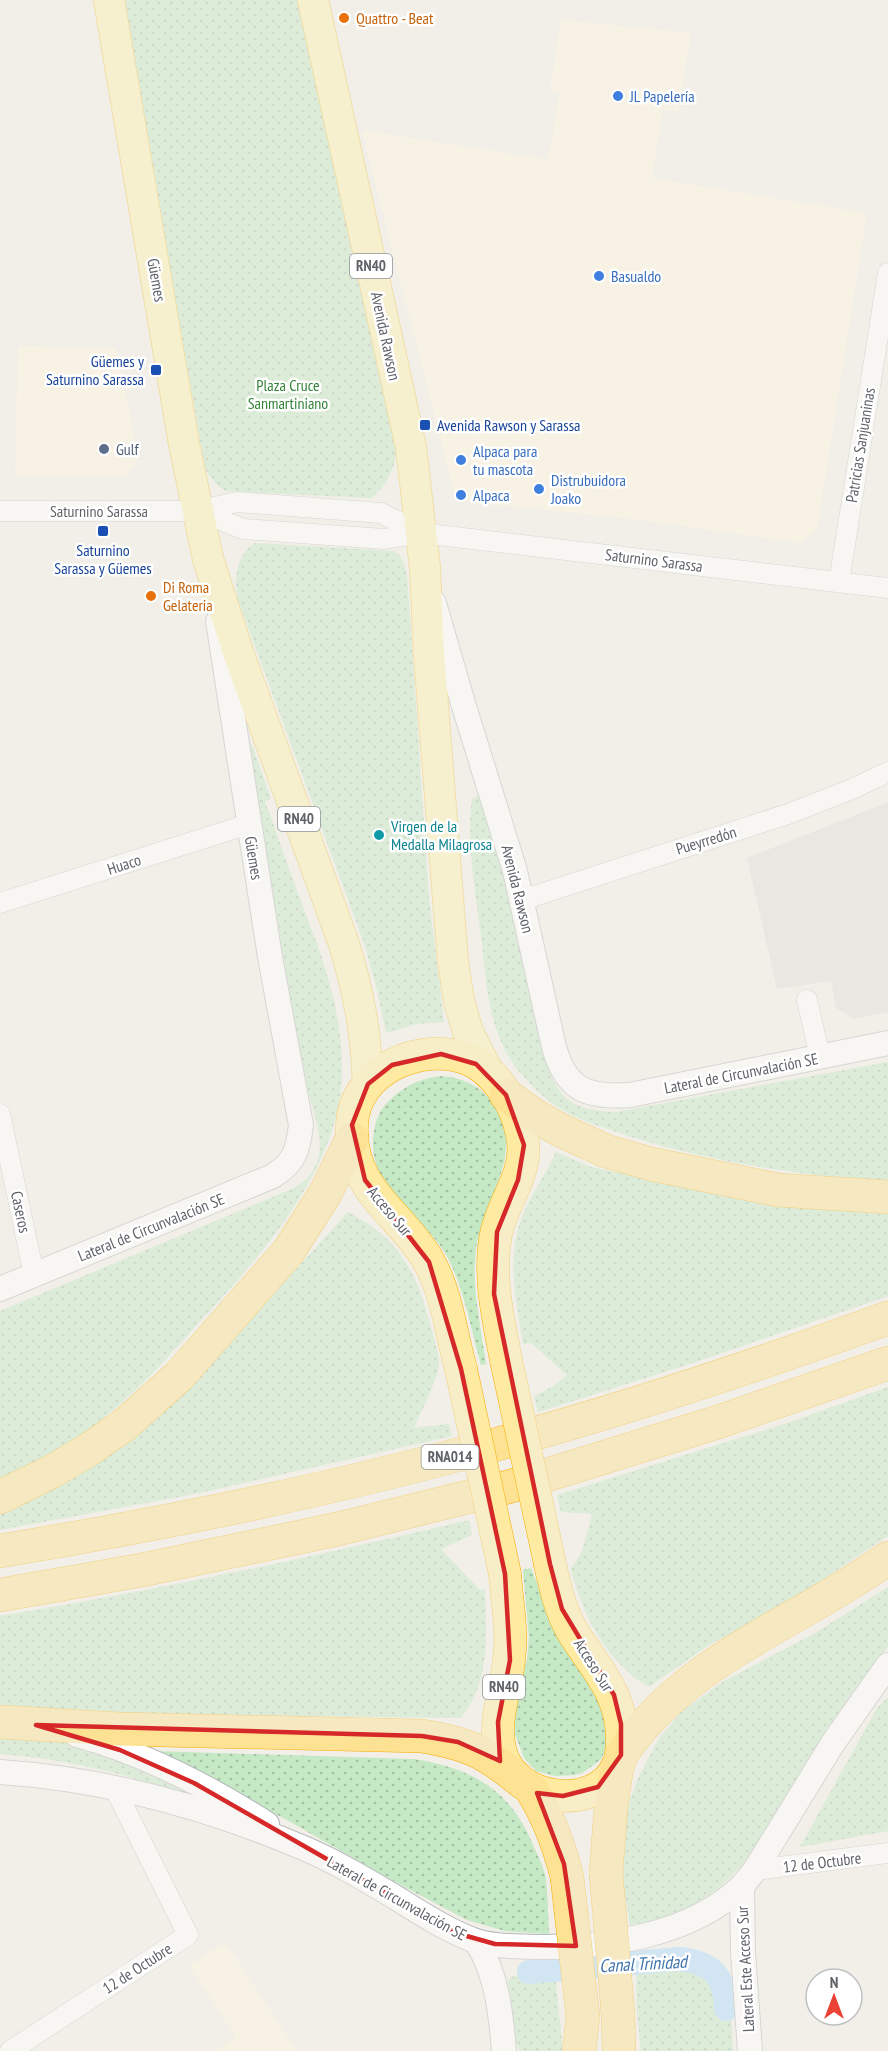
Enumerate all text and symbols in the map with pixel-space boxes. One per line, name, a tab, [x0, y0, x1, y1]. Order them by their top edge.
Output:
place label: Quattro - Beat	[356, 8, 434, 28]
marker: Quattro - Beat	[337, 11, 351, 25]
place label: JL Papelería	[629, 86, 695, 106]
marker: JL Papelería	[611, 89, 625, 103]
road number: RN40	[350, 254, 392, 278]
street label: Güemes	[143, 257, 171, 303]
place label: Basualdo	[611, 266, 661, 286]
marker: Basualdo	[592, 269, 606, 283]
street label: Avenida Rawson	[367, 290, 405, 382]
place label: Güemes y Saturnino Sarassa	[46, 351, 144, 389]
marker: Güemes y Saturnino Sarassa	[149, 363, 163, 377]
park label: Plaza Cruce Sanmartiniano	[248, 375, 328, 413]
street label: Patricias Sanjuaninas	[841, 386, 879, 504]
place label: Avenida Rawson y Sarassa	[437, 415, 580, 435]
marker: Avenida Rawson y Sarassa	[418, 418, 432, 432]
place label: Gulf	[116, 439, 140, 459]
place label: Alpaca para tu mascota	[473, 441, 537, 479]
marker: Gulf	[97, 442, 111, 456]
marker: Alpaca para tu mascota	[454, 453, 468, 467]
place label: Distrubuidora Joako	[550, 470, 626, 508]
marker: Distrubuidora Joako	[532, 482, 546, 496]
place label: Alpaca	[473, 485, 510, 505]
marker: Alpaca	[454, 488, 468, 502]
street label: Saturnino Sarassa	[50, 501, 148, 521]
marker: Saturnino Sarassa y Güemes	[96, 524, 110, 538]
place label: Saturnino Sarassa y Güemes	[54, 540, 152, 578]
street label: Saturnino Sarassa	[604, 544, 704, 576]
place label: Di Roma Gelateria	[163, 577, 213, 615]
marker: Di Roma Gelateria	[144, 589, 158, 603]
road number: RN40	[278, 807, 320, 831]
place label: Virgen de la Medalla Milagrosa	[390, 816, 492, 854]
street label: Pueyrredón	[673, 821, 739, 859]
marker: Virgen de la Medalla Milagrosa	[372, 828, 386, 842]
street label: Güemes	[241, 835, 267, 881]
street label: Avenida Rawson	[497, 843, 539, 935]
street label: Huaco	[105, 849, 143, 879]
street label: Lateral de Circunvalación SE	[662, 1048, 820, 1098]
street label: Acceso Sur	[363, 1182, 417, 1240]
street label: Lateral de Circunvalación SE	[75, 1188, 227, 1266]
street label: Caseros	[7, 1189, 35, 1235]
road number: RNA014	[422, 1445, 478, 1469]
street label: Acceso Sur	[570, 1635, 618, 1696]
road number: RN40	[483, 1675, 525, 1699]
street label: 12 de Octubre	[782, 1847, 862, 1877]
street label: Lateral de Circunvalación SE	[324, 1851, 470, 1945]
street label: Lateral Este Acceso Sur	[732, 1905, 758, 2033]
street label: 12 de Octubre	[99, 1938, 175, 1998]
water label: Canal Trinidad	[599, 1950, 690, 1977]
north arrow	[804, 1967, 864, 2027]
text: N	[830, 1972, 838, 1992]

